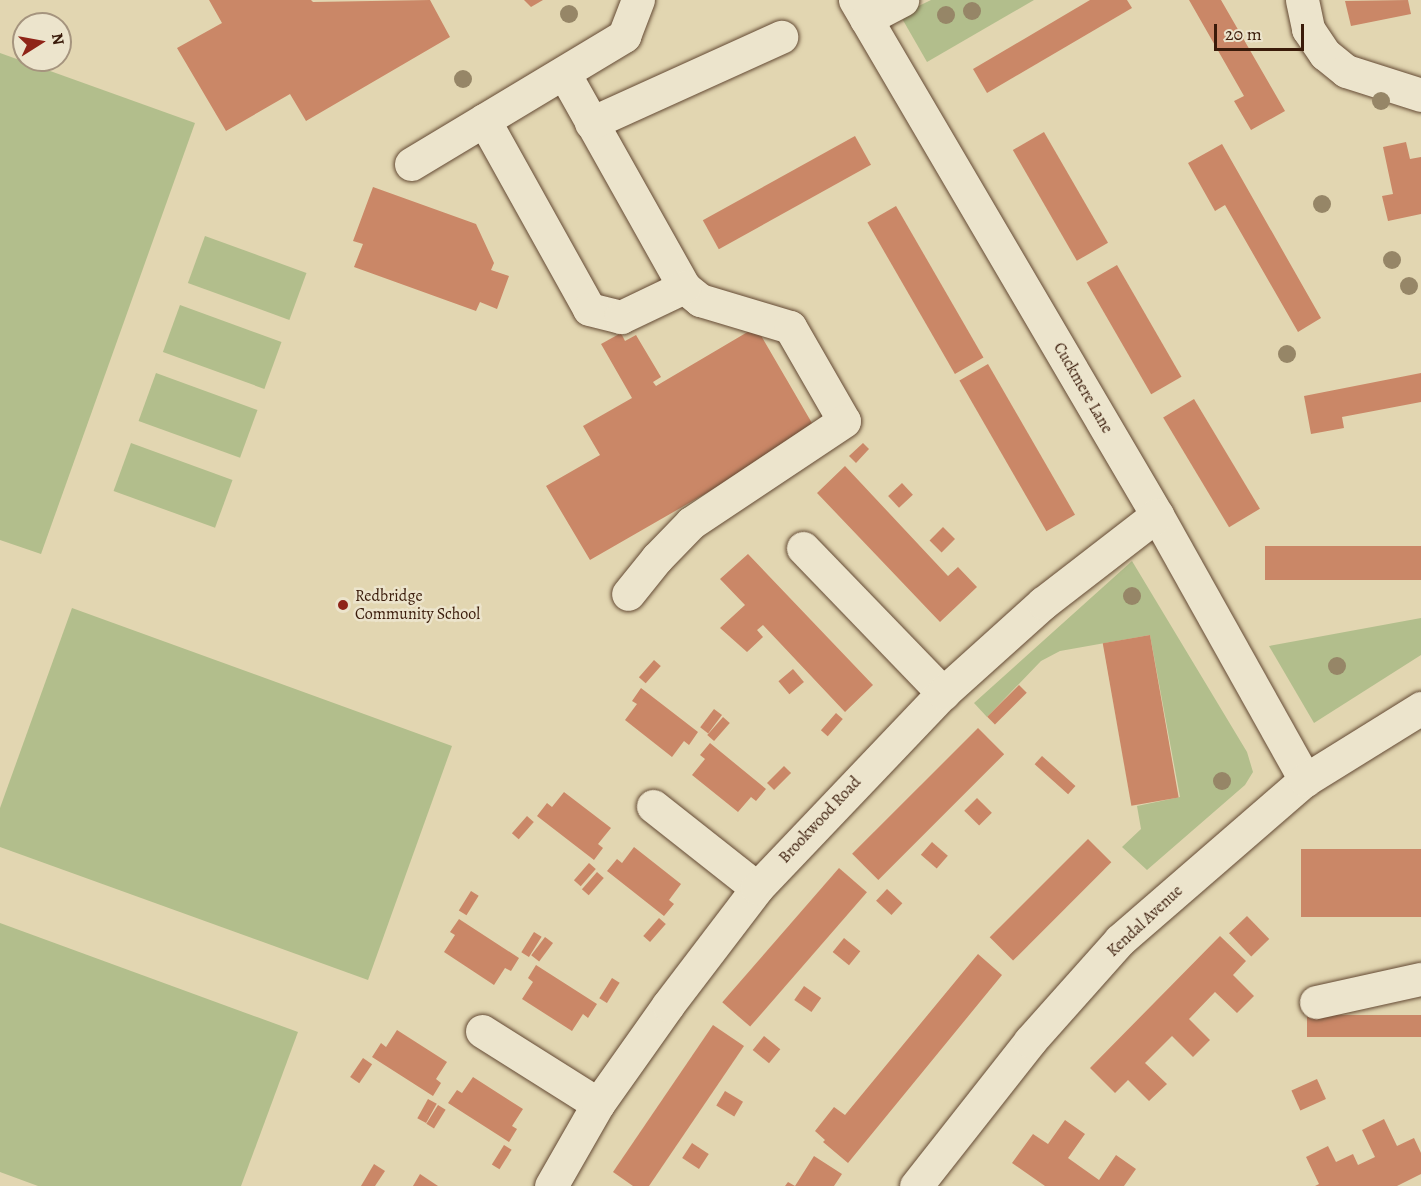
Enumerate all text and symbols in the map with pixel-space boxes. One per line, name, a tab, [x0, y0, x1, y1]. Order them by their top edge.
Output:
north arrow	[12, 12, 72, 72]
scale bar	[1217, 12, 1307, 50]
text: 20 m	[1225, 22, 1262, 46]
text: N	[46, 31, 70, 47]
street label: Cuckmere Lane	[1049, 339, 1117, 437]
place label: Redbridge Community School	[355, 586, 480, 624]
marker: Redbridge Community School	[336, 598, 350, 612]
street label: Brookwood Road	[775, 773, 865, 867]
street label: Kendal Avenue	[1103, 881, 1187, 961]

